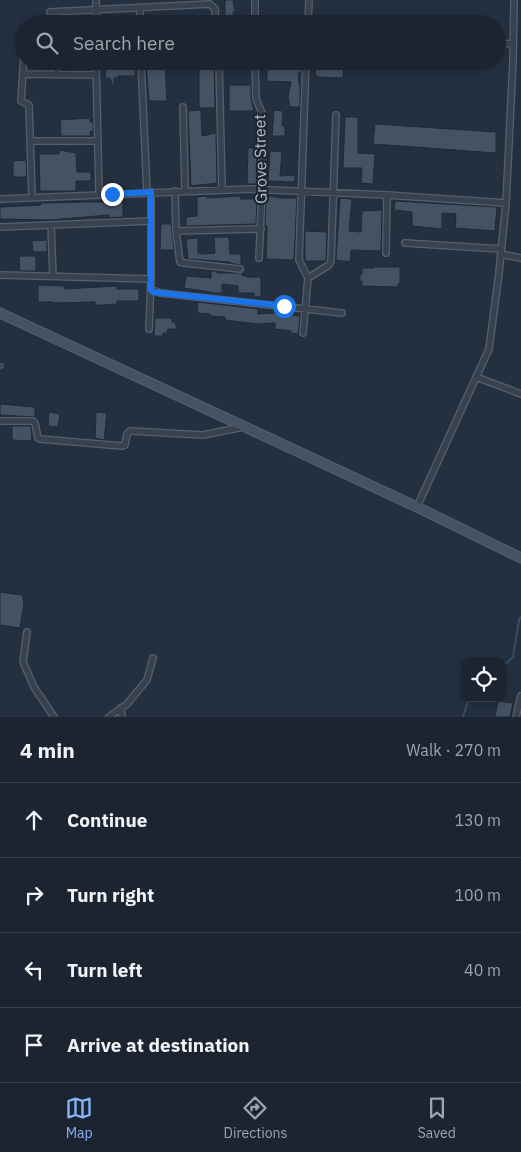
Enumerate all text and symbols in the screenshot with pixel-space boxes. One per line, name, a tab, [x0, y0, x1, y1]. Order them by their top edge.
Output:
search box	[15, 15, 506, 70]
icon: search	[33, 29, 61, 57]
text: Search here	[73, 31, 175, 55]
street label: Grove Street	[249, 114, 271, 204]
route end	[101, 183, 124, 206]
route start	[273, 295, 296, 318]
map controls	[461, 657, 506, 702]
button: locate	[461, 657, 506, 702]
text: 4 min	[20, 736, 75, 764]
text: Walk · 270 m	[406, 740, 501, 760]
icon: ahead	[20, 806, 48, 834]
text: Continue	[67, 808, 147, 832]
text: 130 m	[454, 810, 501, 830]
icon: right	[20, 881, 48, 909]
text: Turn right	[67, 883, 154, 907]
text: 100 m	[454, 885, 501, 905]
icon: left	[20, 956, 48, 984]
text: Turn left	[67, 958, 143, 982]
text: 40 m	[464, 960, 501, 980]
icon: arrive	[20, 1031, 48, 1059]
text: Arrive at destination	[67, 1033, 250, 1057]
tab: Map	[65, 1094, 93, 1142]
tab: Directions	[224, 1094, 287, 1142]
tab: Saved	[418, 1094, 456, 1142]

